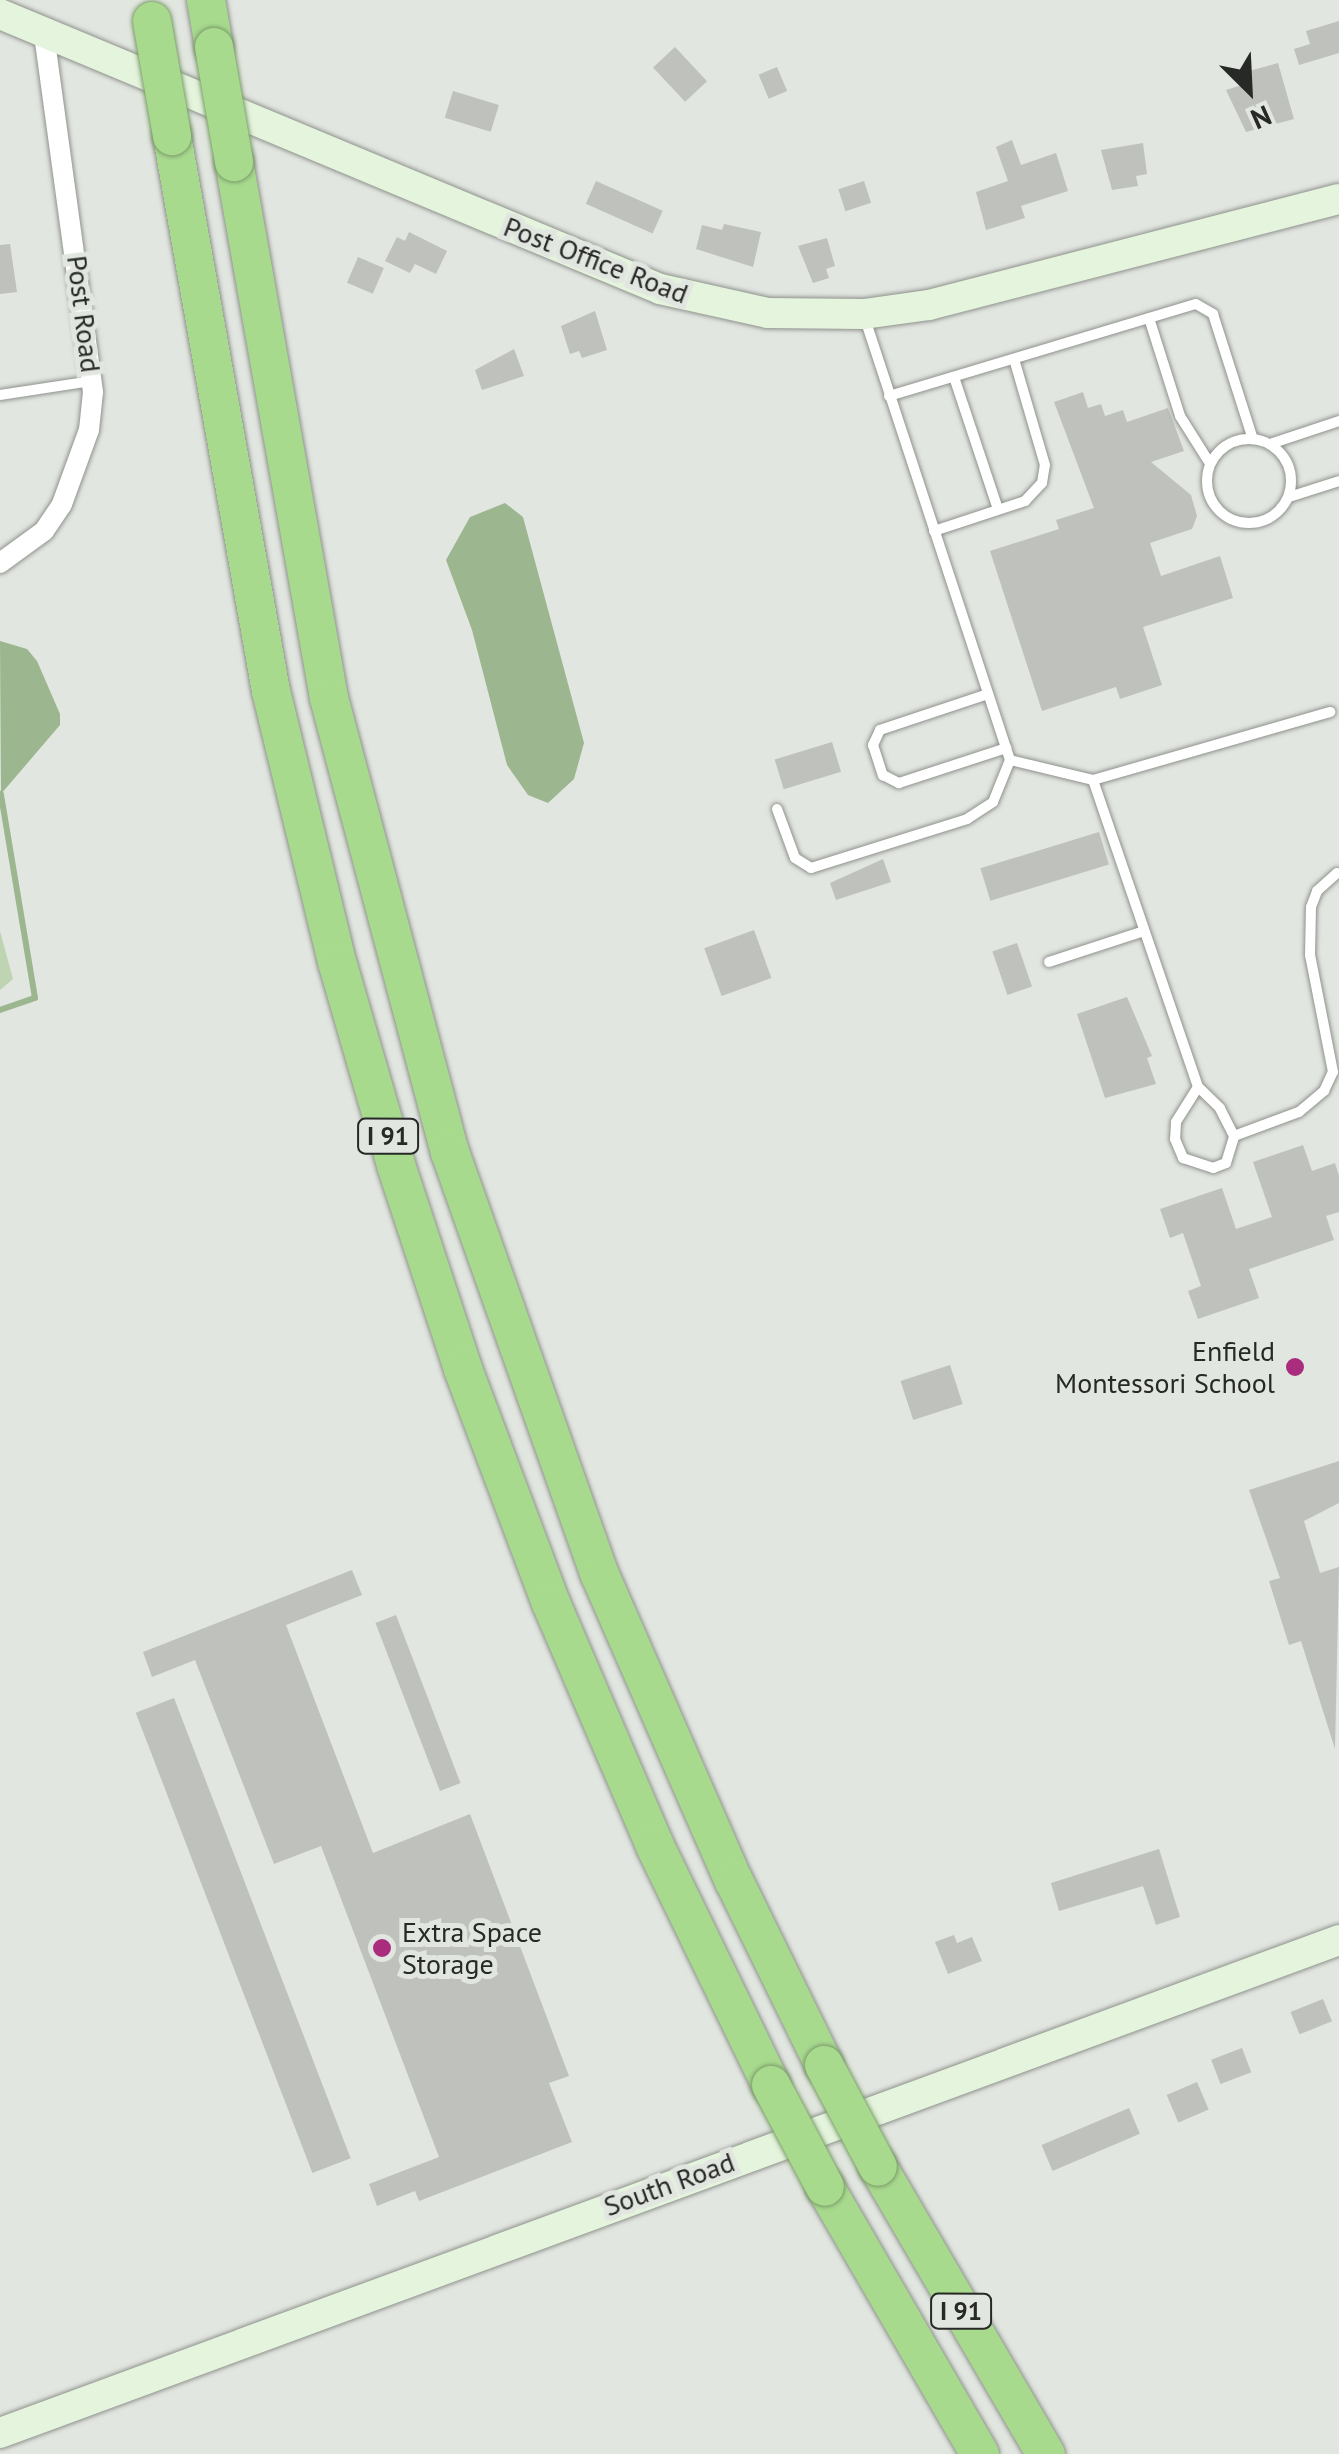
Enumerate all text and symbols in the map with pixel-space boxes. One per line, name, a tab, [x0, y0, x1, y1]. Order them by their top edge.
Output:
north arrow	[1199, 40, 1299, 140]
text: N	[1245, 97, 1277, 139]
street label: Post Office Road	[499, 209, 693, 311]
street label: Post Road	[60, 254, 108, 374]
road number: I 91	[356, 1116, 420, 1156]
place label: Enfield Montessori School	[1055, 1334, 1275, 1400]
marker: Enfield Montessori School	[1284, 1356, 1306, 1378]
place label: Extra Space Storage	[402, 1915, 542, 1981]
marker: Extra Space Storage	[371, 1937, 393, 1959]
street label: South Road	[599, 2145, 739, 2223]
road number: I 91	[928, 2291, 994, 2331]

